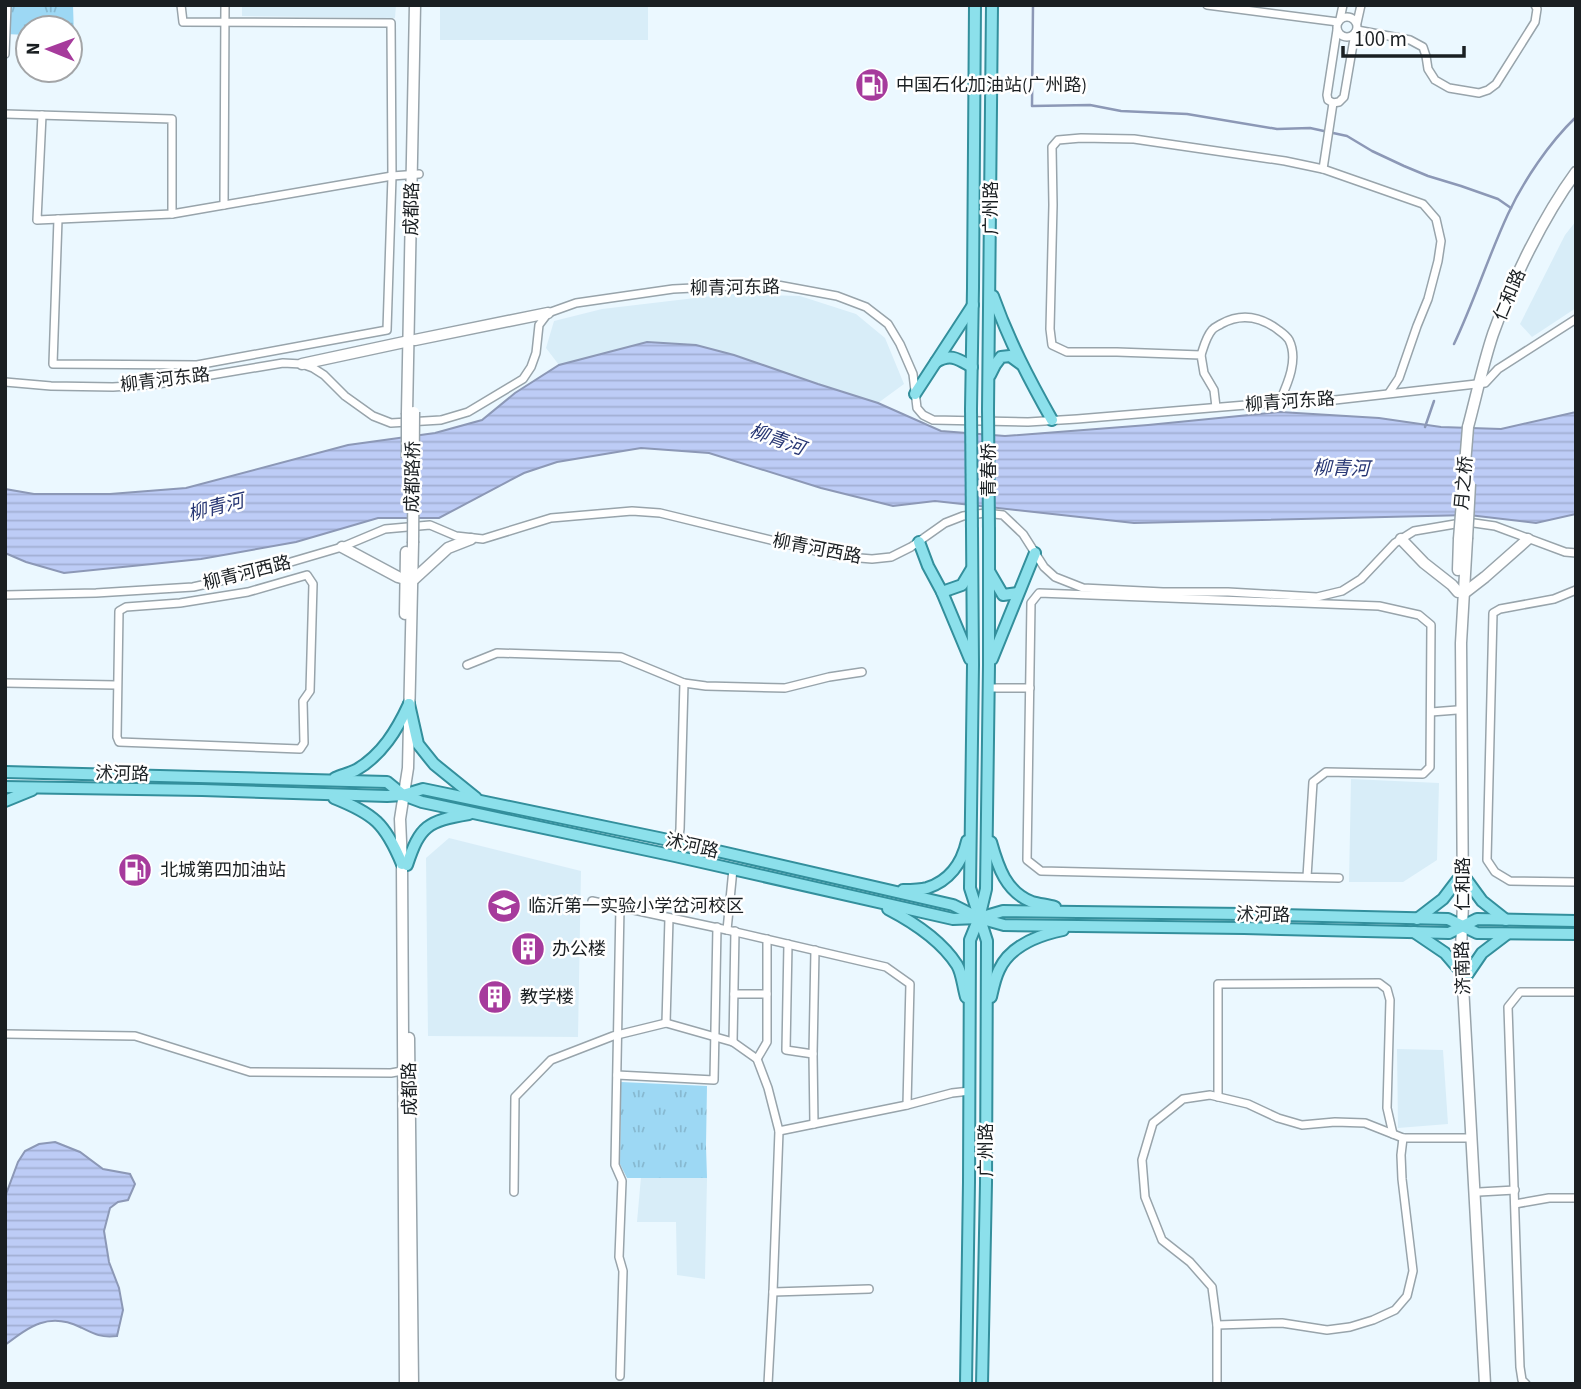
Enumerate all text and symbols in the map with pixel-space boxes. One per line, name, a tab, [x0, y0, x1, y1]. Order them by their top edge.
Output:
north arrow	[14, 14, 84, 84]
scale bar	[1343, 14, 1464, 58]
text: 100 m	[1354, 24, 1407, 54]
text: N	[20, 42, 47, 55]
fuel station icon: 中国石化加油站(广州路)	[853, 66, 891, 104]
place label: 中国石化加油站(广州路)	[896, 73, 1087, 98]
street label: 广州路	[979, 181, 1004, 235]
street label: 成都路	[399, 182, 425, 236]
street label: 仁和路	[1488, 265, 1532, 325]
street label: 柳青河东路	[690, 275, 780, 301]
street label: 柳青河东路	[119, 362, 211, 398]
street label: 柳青河东路	[1244, 386, 1336, 418]
water label: 柳青河	[746, 418, 812, 464]
street label: 成都路桥	[400, 441, 426, 513]
street label: 青春桥	[977, 443, 1002, 497]
water label: 柳青河	[1312, 455, 1374, 483]
street label: 月之桥	[1449, 455, 1479, 511]
water label: 柳青河	[185, 487, 251, 528]
street label: 柳青河西路	[770, 528, 864, 570]
street label: 柳青河西路	[200, 550, 294, 596]
street label: 沭河路	[95, 761, 149, 787]
street label: 沭河路	[663, 828, 721, 864]
fuel station icon: 北城第四加油站	[116, 851, 154, 889]
street label: 仁和路	[1451, 857, 1476, 911]
place label: 北城第四加油站	[160, 858, 286, 883]
school or university icon: 临沂第一实验小学岔河校区	[485, 887, 523, 925]
place label: 临沂第一实验小学岔河校区	[528, 894, 744, 919]
street label: 沭河路	[1236, 902, 1290, 928]
building icon: 办公楼	[509, 930, 547, 968]
place label: 办公楼	[552, 937, 606, 962]
street label: 济南路	[1450, 941, 1476, 995]
building icon: 教学楼	[476, 978, 514, 1016]
place label: 教学楼	[520, 985, 574, 1010]
street label: 成都路	[397, 1062, 423, 1116]
street label: 广州路	[974, 1123, 999, 1177]

